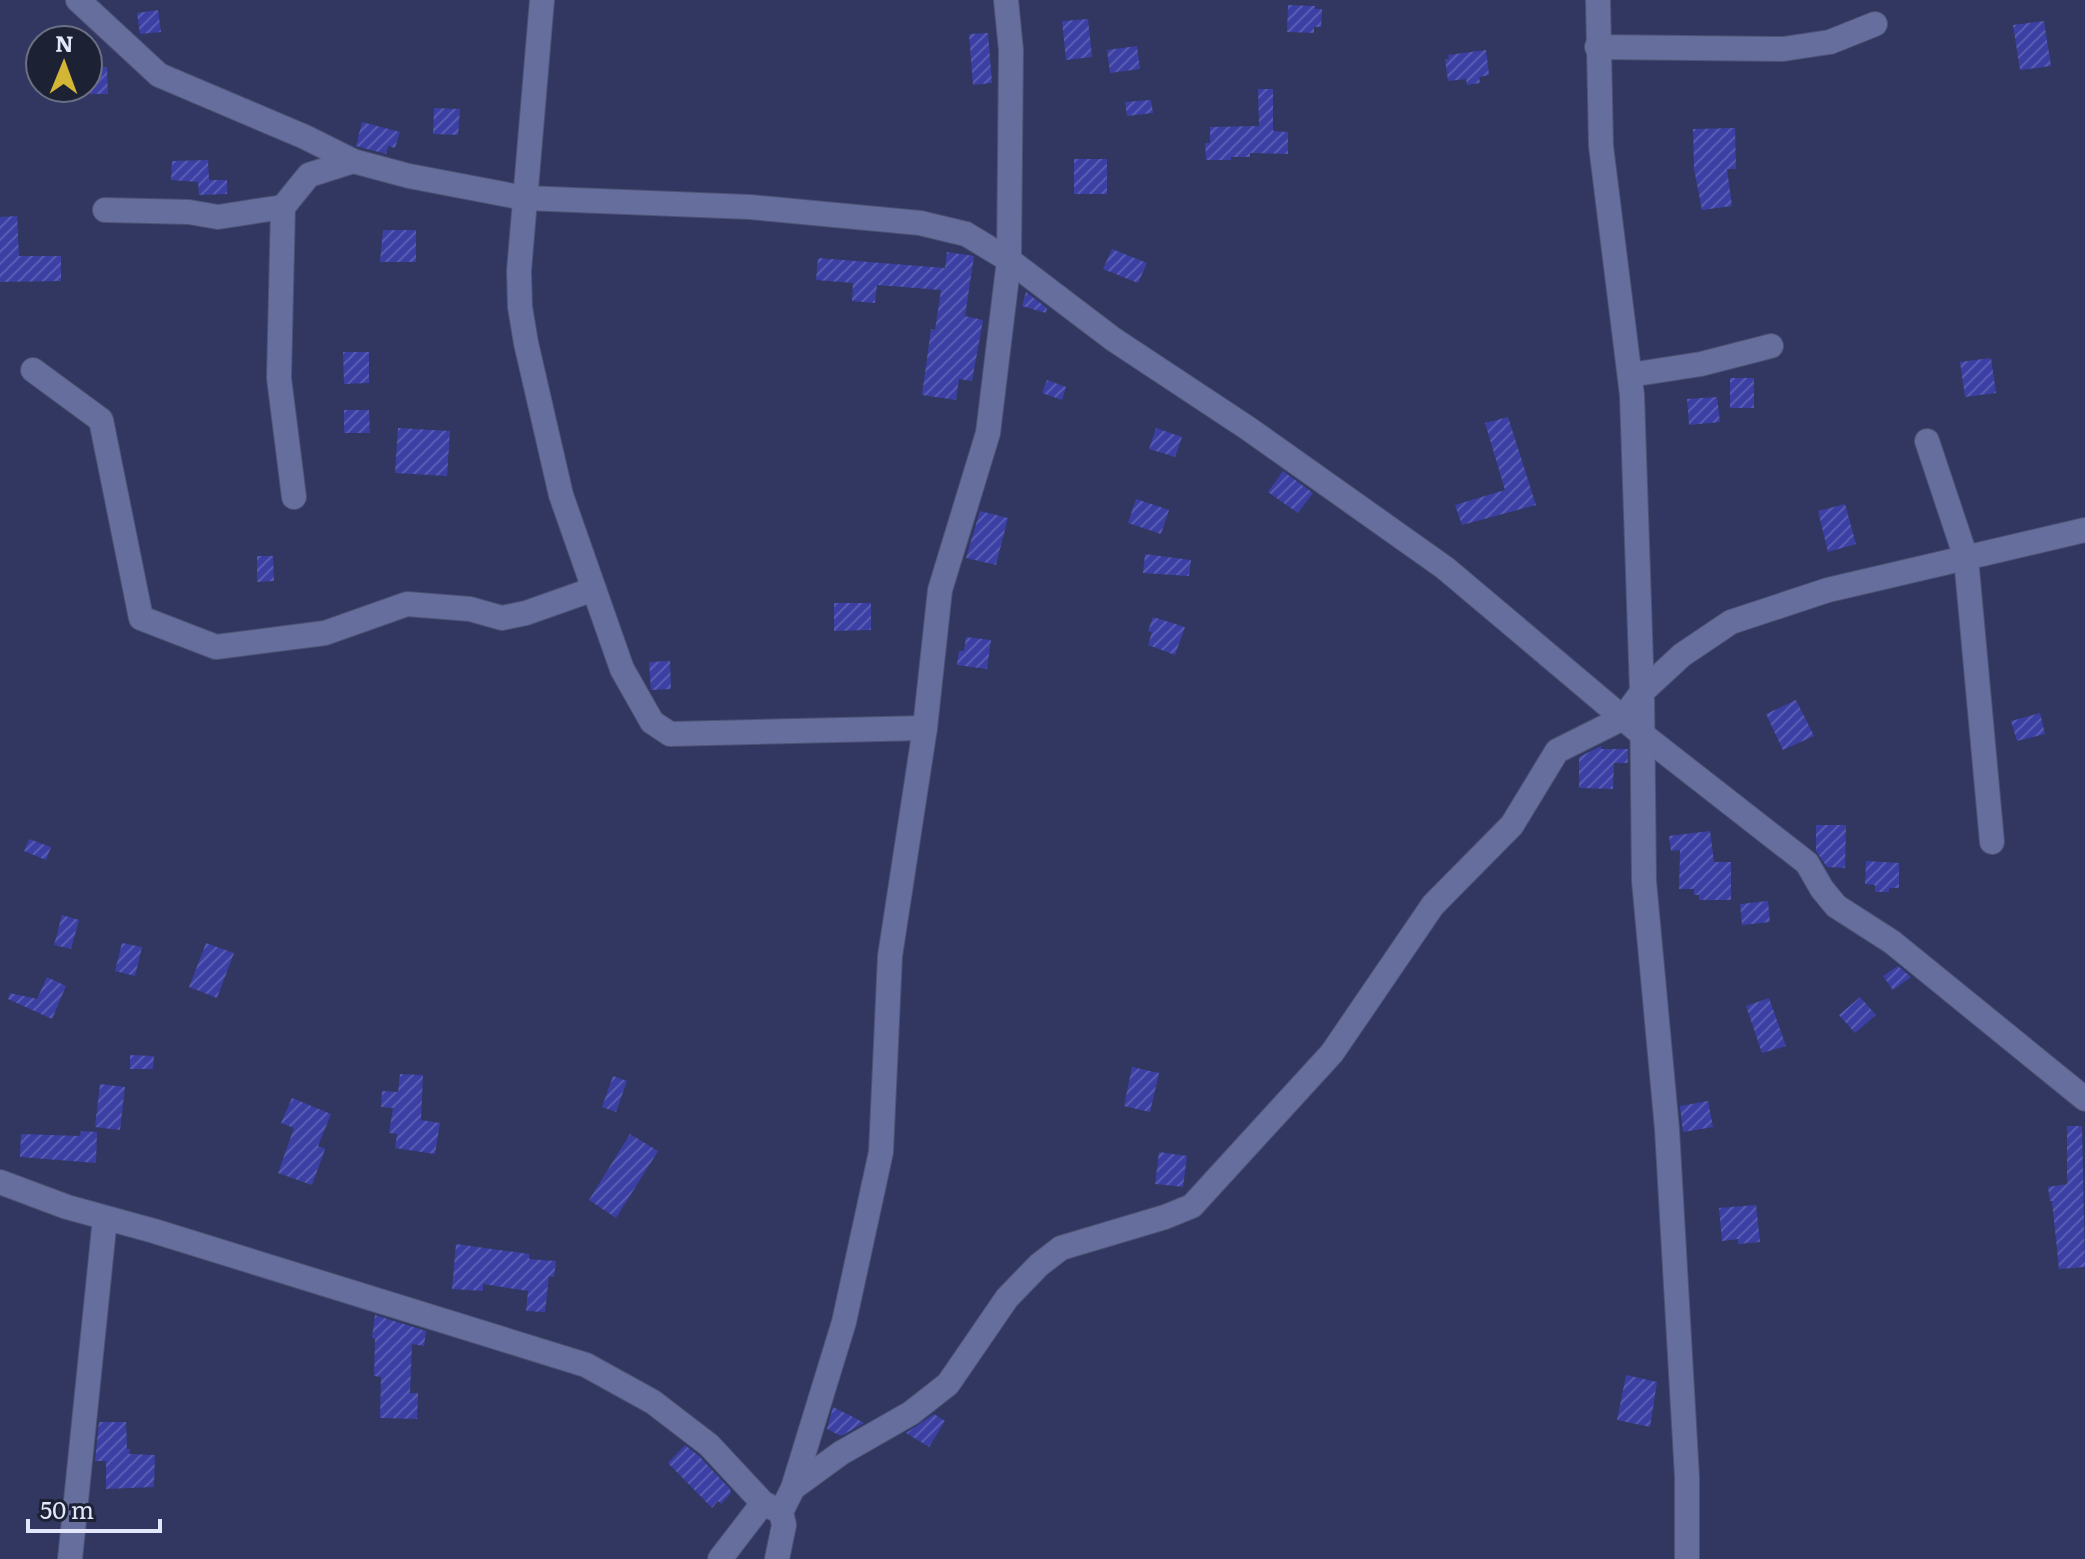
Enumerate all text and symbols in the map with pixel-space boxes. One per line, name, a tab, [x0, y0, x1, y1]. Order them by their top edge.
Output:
north arrow	[24, 24, 104, 104]
text: N	[55, 26, 74, 59]
scale bar	[28, 1483, 160, 1533]
text: 50 m	[40, 1491, 94, 1526]

